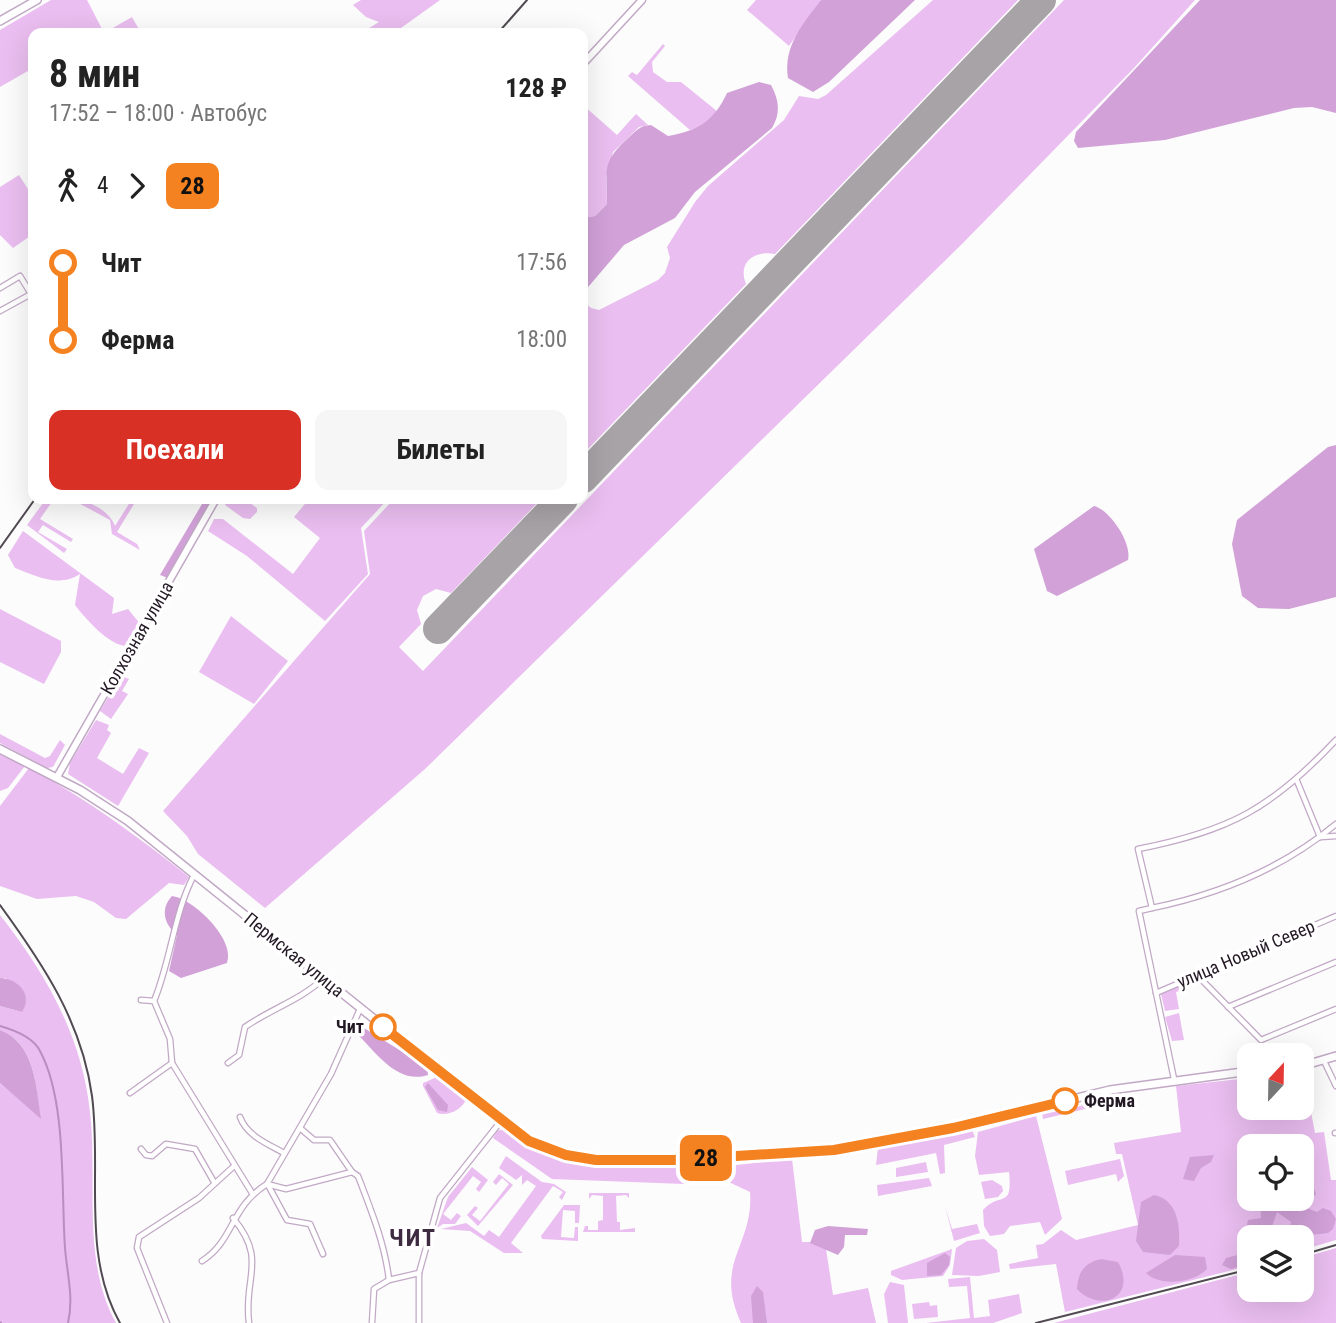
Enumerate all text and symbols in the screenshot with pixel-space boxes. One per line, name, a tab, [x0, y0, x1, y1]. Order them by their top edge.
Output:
text: 8 мин	[49, 52, 140, 96]
text: 128 ₽	[505, 73, 567, 103]
text: 17:52 – 18:00 · Автобус	[49, 100, 267, 127]
icon: walk	[49, 167, 87, 205]
icon: forward	[118, 167, 156, 205]
text: 4	[97, 172, 108, 199]
text: 28	[180, 172, 205, 200]
text: Чит	[101, 248, 142, 278]
text: 17:56	[516, 249, 567, 276]
text: Ферма	[101, 325, 175, 355]
text: 18:00	[516, 326, 567, 353]
button: Поехали	[49, 410, 301, 490]
button: Билеты	[315, 410, 567, 490]
street label: Колхозная улица	[96, 578, 177, 698]
street label: Пермская улица	[240, 908, 348, 1001]
street label: улица Новый Север	[1174, 915, 1318, 992]
marker: Чит	[370, 1014, 396, 1040]
place label: Чит	[336, 1016, 364, 1037]
north arrow	[1237, 1043, 1314, 1120]
map controls	[1237, 1043, 1314, 1302]
marker: Ферма	[1052, 1088, 1078, 1114]
place label: Ферма	[1084, 1090, 1135, 1111]
button: locate	[1237, 1134, 1314, 1211]
line badge: 28	[674, 1135, 738, 1181]
text: 28	[694, 1144, 718, 1172]
district label: ЧИТ	[389, 1224, 437, 1252]
button: layers	[1237, 1225, 1314, 1302]

